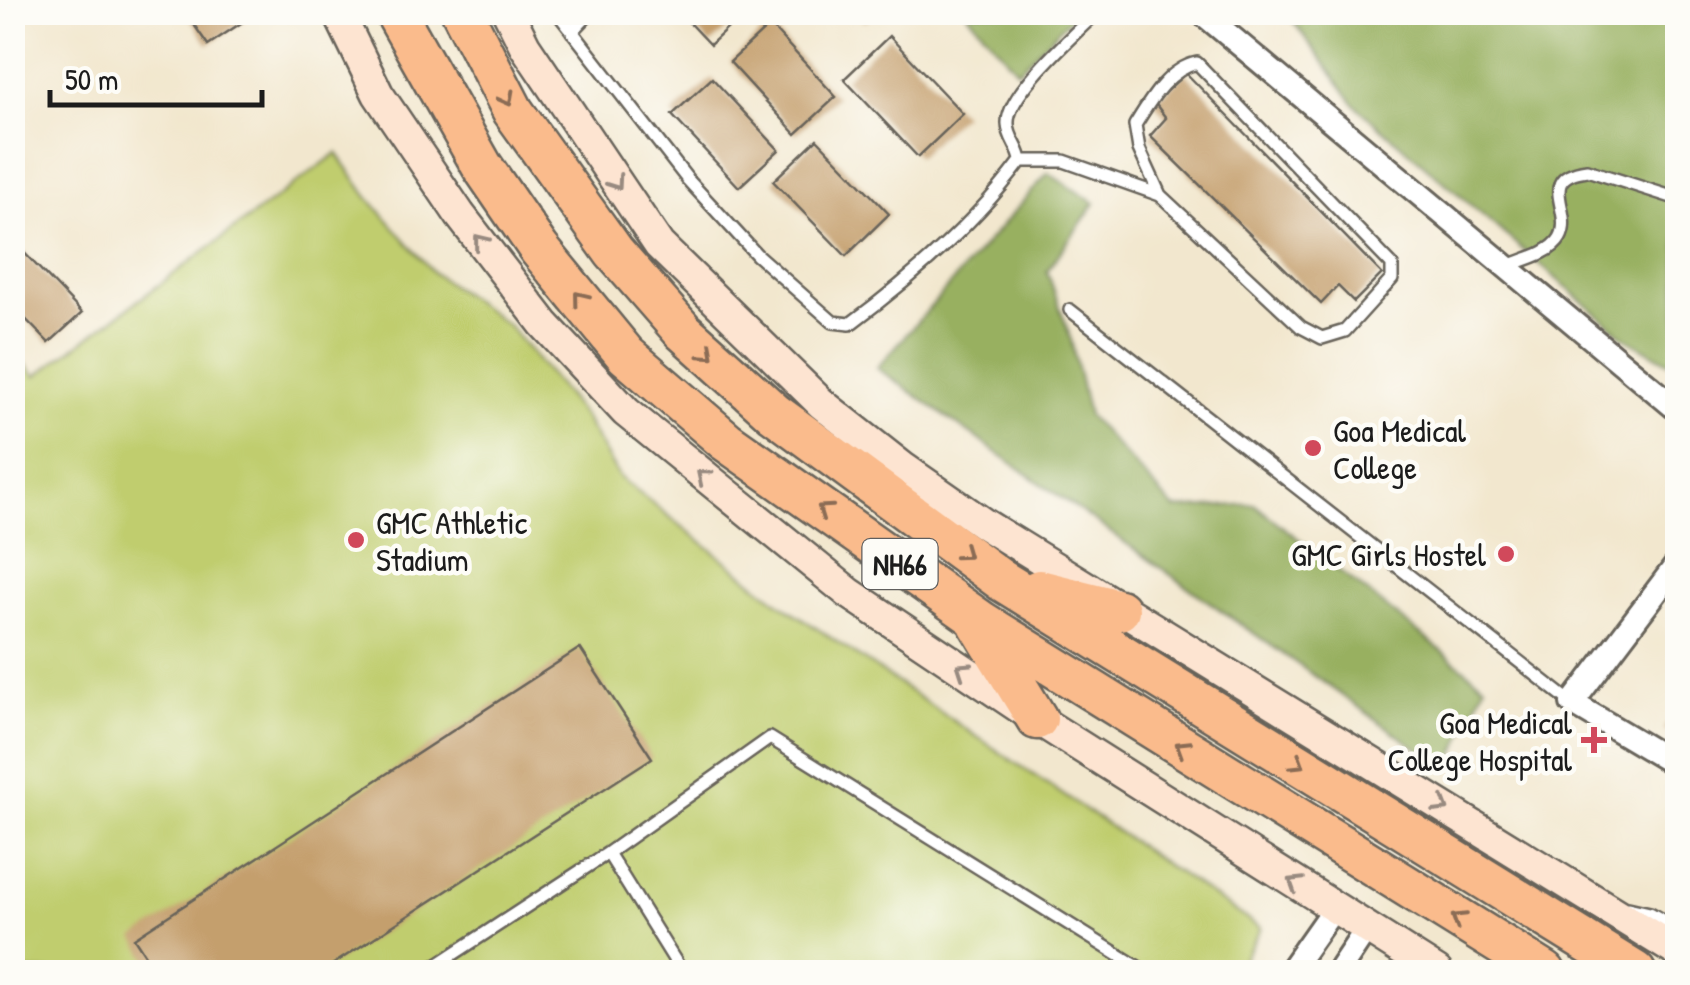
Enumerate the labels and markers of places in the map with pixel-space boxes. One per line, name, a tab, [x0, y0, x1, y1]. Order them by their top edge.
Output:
place label: Goa Medical College	[1333, 409, 1467, 489]
marker: Goa Medical College	[1302, 437, 1324, 459]
place label: GMC Athletic Stadium	[376, 501, 528, 581]
marker: GMC Athletic Stadium	[345, 529, 367, 551]
place label: GMC Girls Hostel	[1291, 533, 1486, 576]
marker: GMC Girls Hostel	[1495, 543, 1517, 565]
place label: Goa Medical College Hospital	[1388, 701, 1572, 781]
marker: Goa Medical College Hospital	[1581, 727, 1607, 753]

